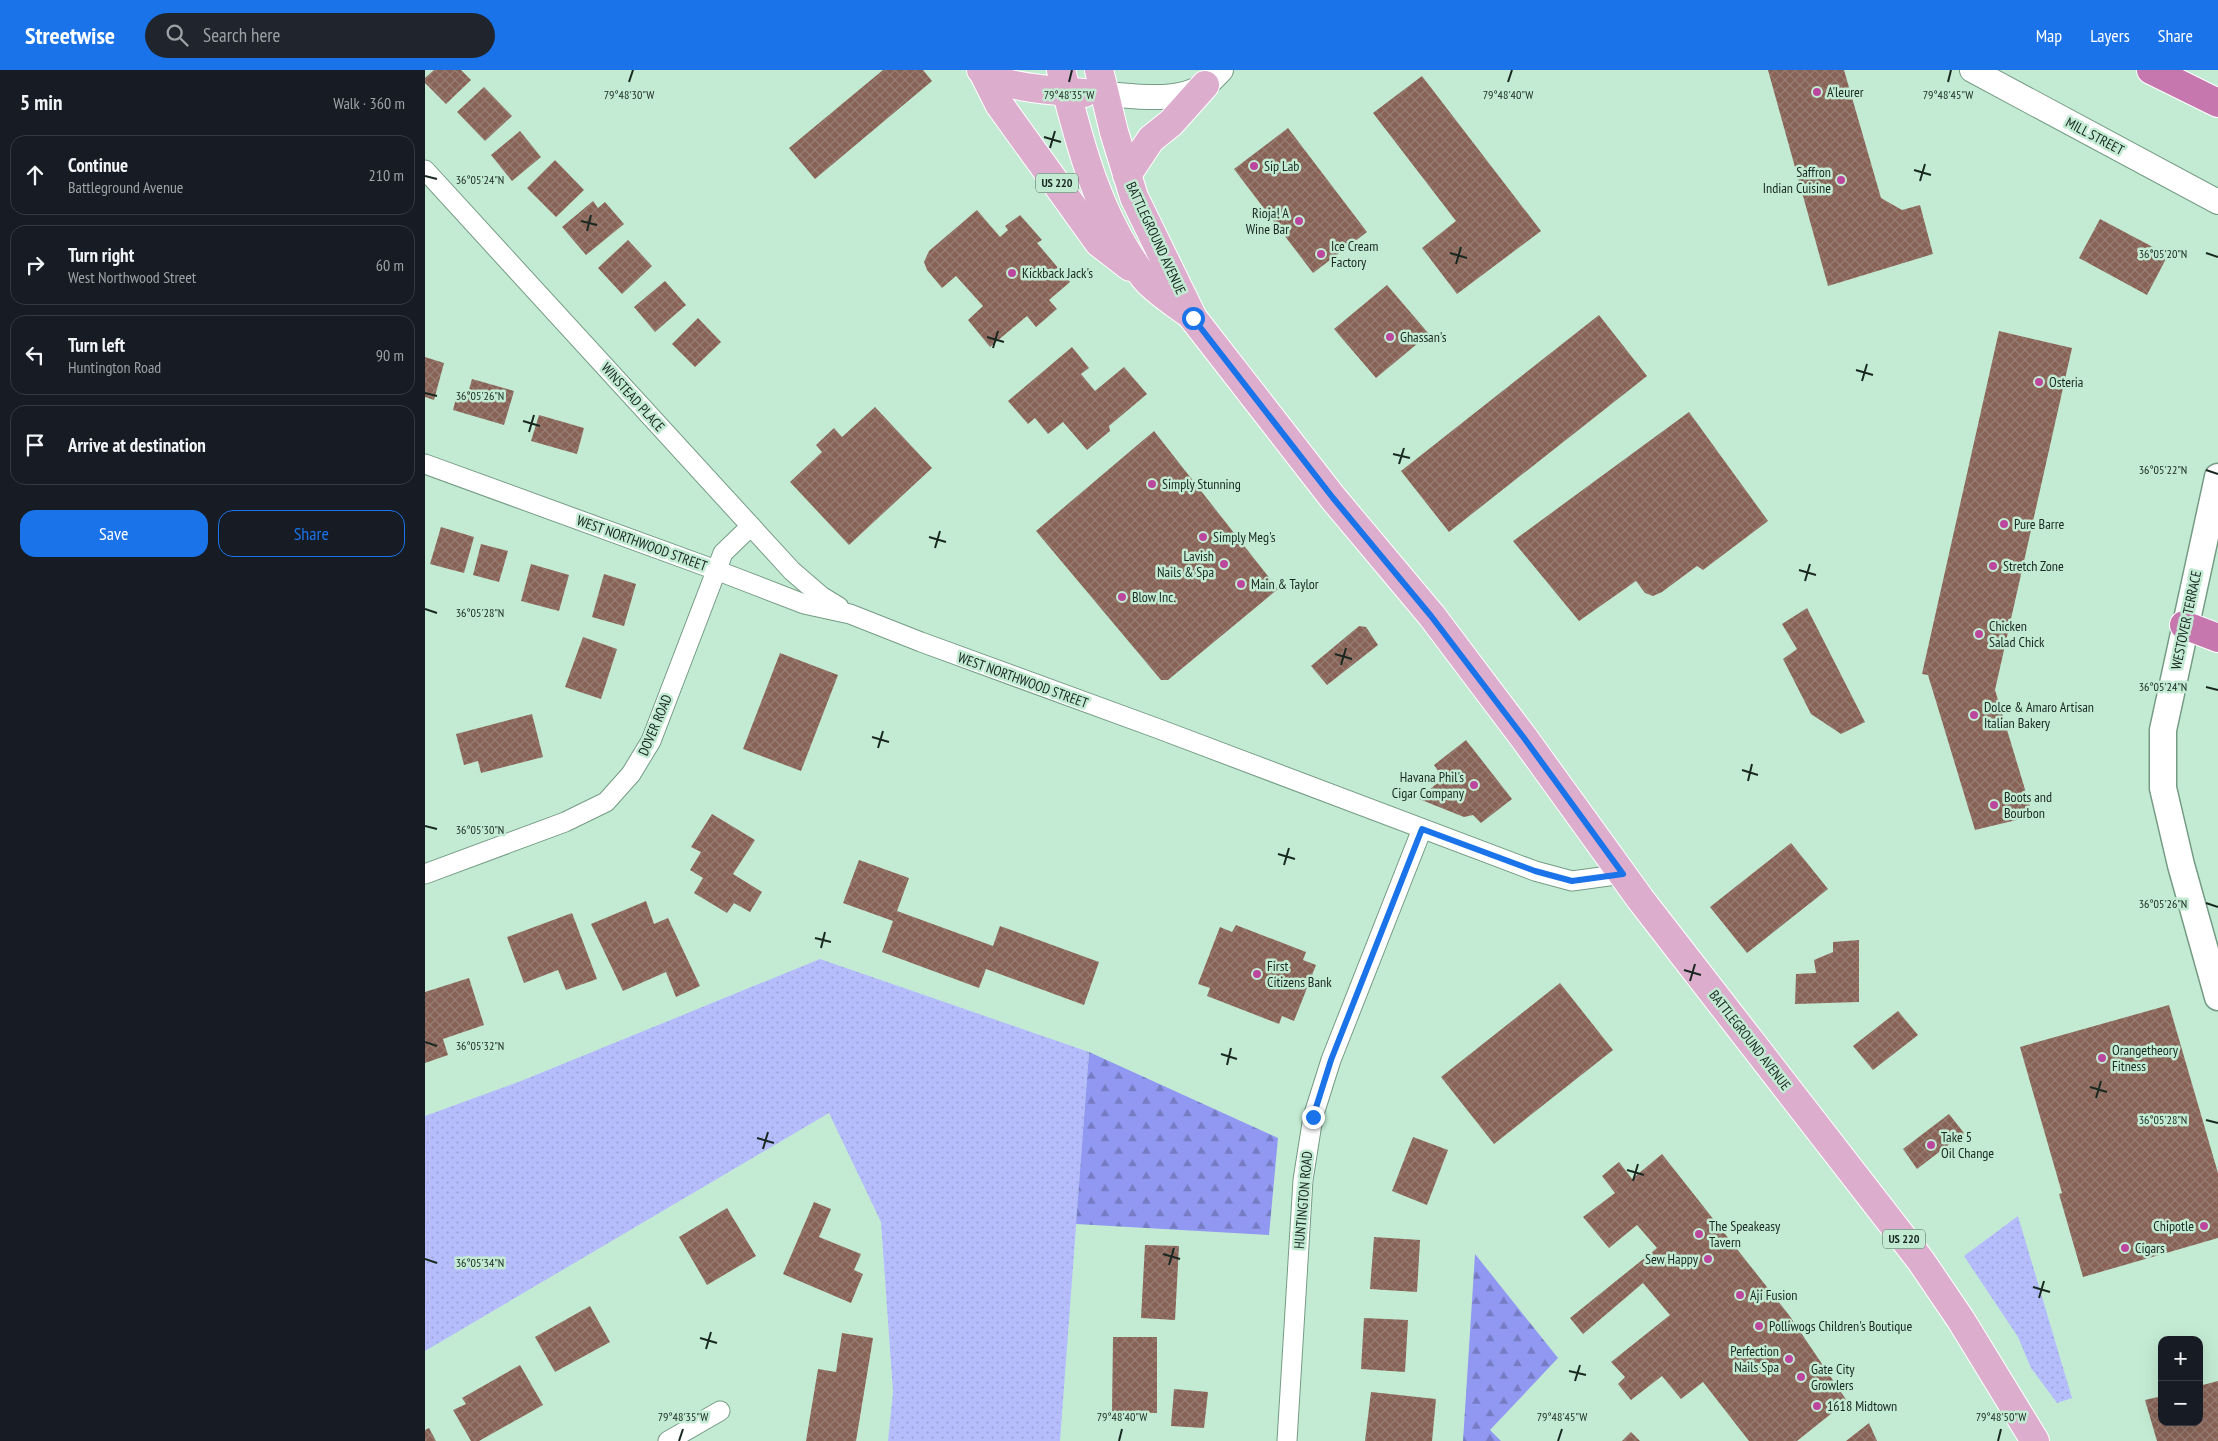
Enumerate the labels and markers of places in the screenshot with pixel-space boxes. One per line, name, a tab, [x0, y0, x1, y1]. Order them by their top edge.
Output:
place label: A'leurer	[1827, 83, 1864, 101]
marker: A'leurer	[1811, 86, 1823, 98]
place label: Sip Lab	[1264, 157, 1299, 175]
marker: Sip Lab	[1248, 160, 1260, 172]
place label: Saffron Indian Cuisine	[1763, 163, 1831, 197]
marker: Saffron Indian Cuisine	[1835, 174, 1847, 186]
place label: Rioja! A Wine Bar	[1246, 204, 1289, 238]
marker: Rioja! A Wine Bar	[1293, 215, 1305, 227]
place label: Ice Cream Factory	[1331, 237, 1378, 271]
marker: Ice Cream Factory	[1315, 248, 1327, 260]
place label: Kickback Jack's	[1022, 264, 1093, 282]
marker: Kickback Jack's	[1006, 267, 1018, 279]
place label: Ghassan's	[1400, 328, 1447, 346]
marker: Ghassan's	[1384, 331, 1396, 343]
place label: Osteria	[2049, 373, 2083, 391]
marker: Osteria	[2033, 376, 2045, 388]
place label: Simply Stunning	[1162, 475, 1241, 493]
marker: Simply Stunning	[1146, 478, 1158, 490]
place label: Pure Barre	[2014, 515, 2064, 533]
marker: Pure Barre	[1998, 518, 2010, 530]
place label: Simply Meg's	[1213, 528, 1276, 546]
marker: Simply Meg's	[1197, 531, 1209, 543]
place label: Lavish Nails & Spa	[1157, 547, 1214, 581]
place label: Stretch Zone	[2003, 557, 2064, 575]
marker: Lavish Nails & Spa	[1218, 558, 1230, 570]
marker: Stretch Zone	[1987, 560, 1999, 572]
place label: Main & Taylor	[1251, 575, 1319, 593]
marker: Main & Taylor	[1235, 578, 1247, 590]
place label: Blow Inc.	[1132, 588, 1176, 606]
marker: Blow Inc.	[1116, 591, 1128, 603]
place label: Chicken Salad Chick	[1989, 617, 2045, 651]
marker: Chicken Salad Chick	[1973, 628, 1985, 640]
place label: Dolce & Amaro Artisan Italian Bakery	[1984, 698, 2094, 732]
marker: Dolce & Amaro Artisan Italian Bakery	[1968, 709, 1980, 721]
place label: Havana Phil's Cigar Company	[1392, 768, 1465, 802]
marker: Havana Phil's Cigar Company	[1468, 779, 1480, 791]
place label: Boots and Bourbon	[2004, 788, 2052, 822]
marker: Boots and Bourbon	[1988, 799, 2000, 811]
place label: First Citizens Bank	[1267, 957, 1332, 991]
marker: First Citizens Bank	[1251, 968, 1263, 980]
place label: Orangetheory Fitness	[2112, 1041, 2179, 1075]
marker: Orangetheory Fitness	[2096, 1052, 2108, 1064]
place label: Take 5 Oil Change	[1941, 1128, 1994, 1162]
marker: Take 5 Oil Change	[1925, 1139, 1937, 1151]
place label: The Speakeasy Tavern	[1709, 1217, 1781, 1251]
place label: Chipotle	[2153, 1217, 2194, 1235]
marker: Chipotle	[2198, 1220, 2210, 1232]
marker: The Speakeasy Tavern	[1693, 1228, 1705, 1240]
place label: Cigars	[2135, 1239, 2165, 1257]
marker: Cigars	[2119, 1242, 2131, 1254]
place label: Sew Happy	[1645, 1250, 1699, 1268]
marker: Sew Happy	[1702, 1253, 1714, 1265]
place label: Aji Fusion	[1750, 1286, 1797, 1304]
marker: Aji Fusion	[1734, 1289, 1746, 1301]
place label: Polliwogs Children's Boutique	[1769, 1317, 1912, 1335]
marker: Polliwogs Children's Boutique	[1753, 1320, 1765, 1332]
place label: Perfection Nails Spa	[1730, 1342, 1779, 1376]
marker: Perfection Nails Spa	[1783, 1353, 1795, 1365]
place label: Gate City Growlers	[1811, 1360, 1855, 1394]
marker: Gate City Growlers	[1795, 1371, 1807, 1383]
place label: 1618 Midtown	[1827, 1397, 1897, 1415]
marker: 1618 Midtown	[1811, 1400, 1823, 1412]

